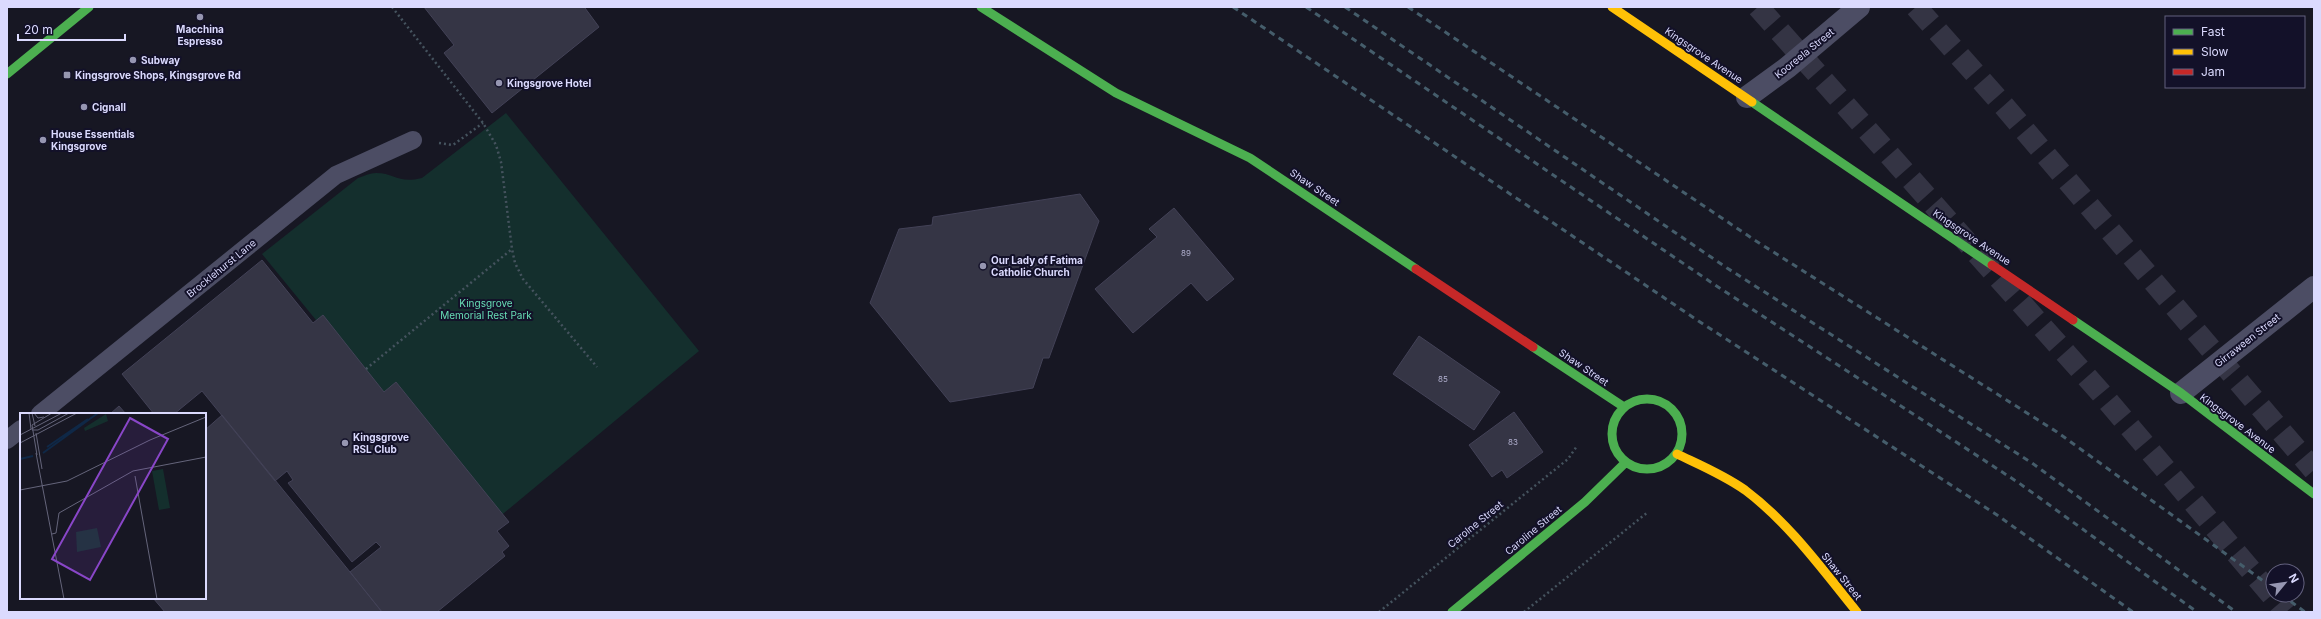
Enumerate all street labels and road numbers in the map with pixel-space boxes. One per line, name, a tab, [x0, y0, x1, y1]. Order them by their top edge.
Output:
street label: Kingsgrove Avenue	[1663, 24, 1745, 86]
street label: Kooreela Street	[1772, 25, 1837, 81]
street label: Shaw Street	[1288, 166, 1343, 208]
street label: Kingsgrove Avenue	[1931, 206, 2013, 268]
street label: Brocklehurst Lane	[184, 236, 258, 300]
street label: Girraween Street	[2212, 310, 2283, 369]
street label: Shaw Street	[1557, 346, 1612, 388]
street label: Kingsgrove Avenue	[2198, 391, 2278, 455]
street label: Carolne Street	[1445, 498, 1506, 550]
street label: Caroline Street	[1502, 502, 1564, 557]
street label: Shaw Street	[1819, 550, 1865, 603]

